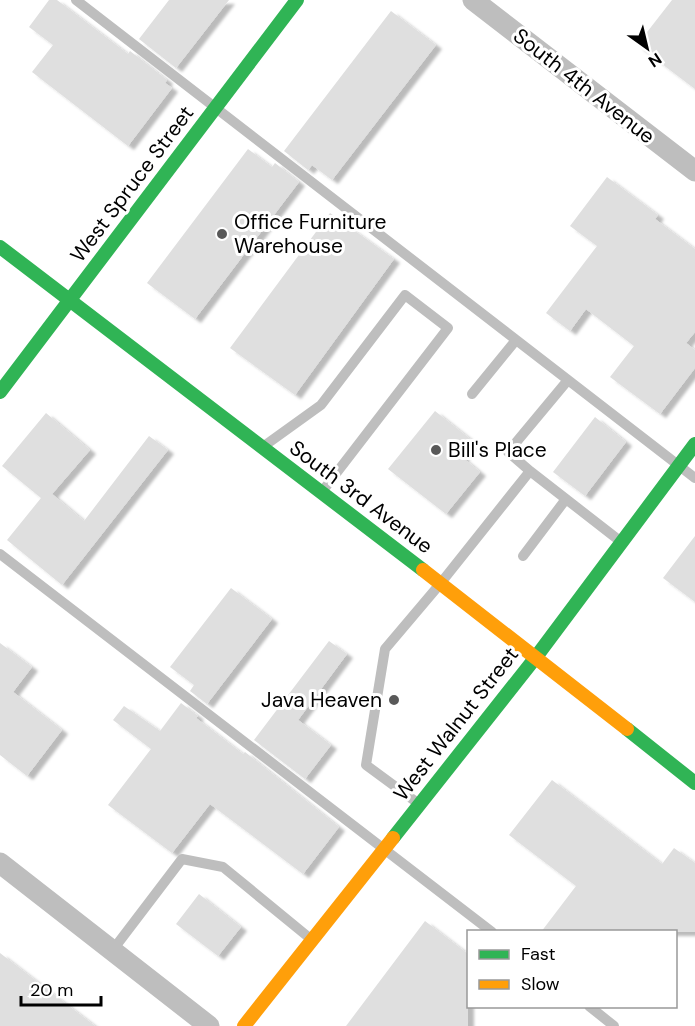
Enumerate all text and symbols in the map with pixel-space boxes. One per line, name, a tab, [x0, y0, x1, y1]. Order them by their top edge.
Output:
north arrow	[617, 18, 677, 78]
street label: South 4th Avenue	[507, 22, 661, 150]
text: N	[644, 48, 666, 72]
street label: West Spruce Street	[64, 100, 200, 268]
place label: Office Furniture Warehouse	[234, 208, 387, 260]
marker: Office Furniture Warehouse	[215, 227, 229, 241]
street label: South 3rd Avenue	[284, 434, 438, 560]
place label: Bill's Place	[448, 436, 547, 464]
marker: Bill's Place	[429, 443, 443, 457]
street label: West Walnut Street	[387, 641, 525, 807]
place label: Java Heaven	[261, 686, 382, 714]
marker: Java Heaven	[387, 693, 401, 707]
legend	[467, 930, 677, 1008]
text: Fast	[521, 942, 556, 966]
scale bar	[21, 969, 100, 1007]
text: Slow	[521, 972, 560, 996]
text: 20 m	[30, 978, 73, 1002]

